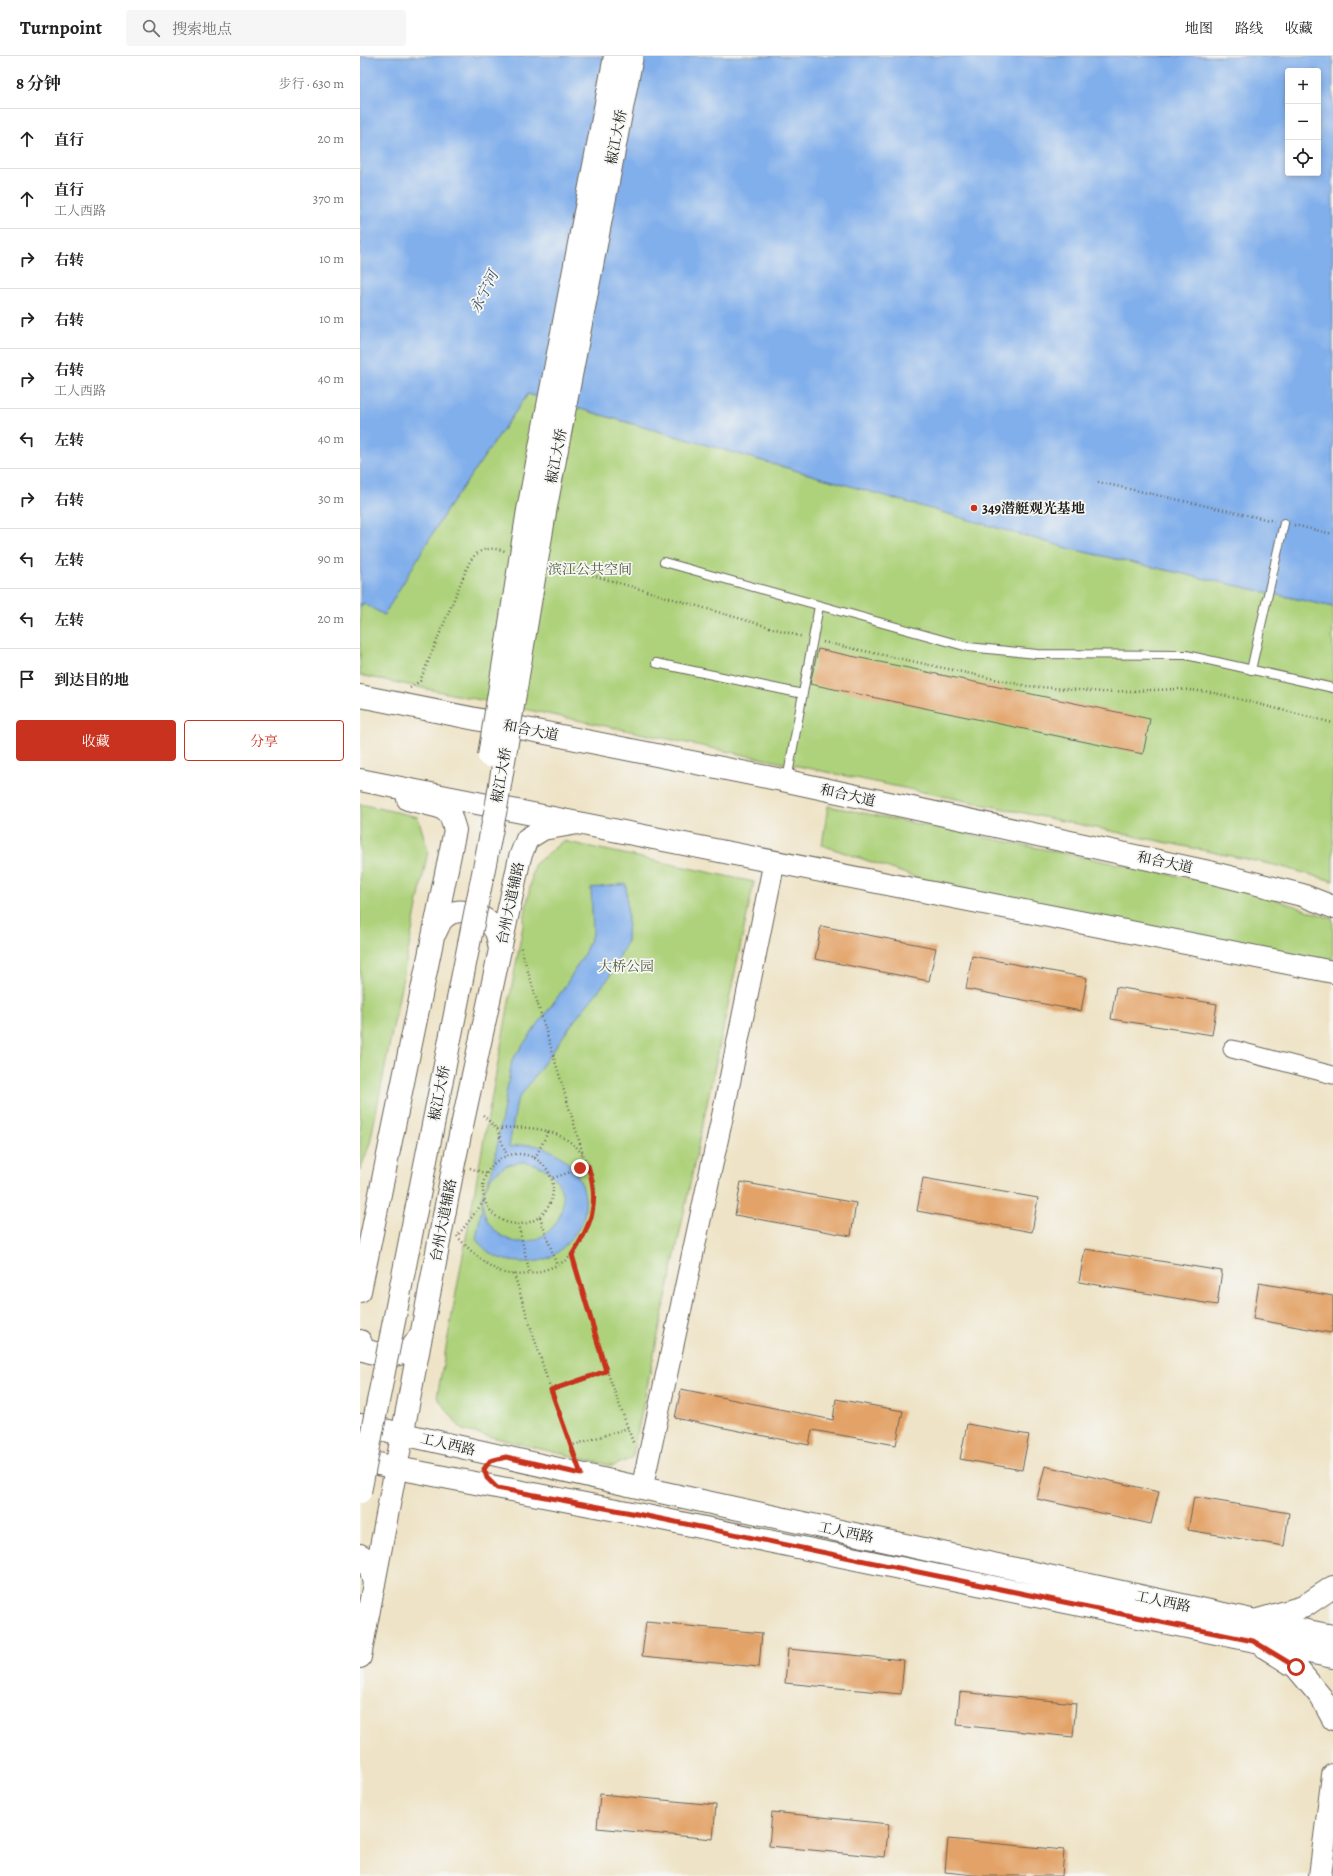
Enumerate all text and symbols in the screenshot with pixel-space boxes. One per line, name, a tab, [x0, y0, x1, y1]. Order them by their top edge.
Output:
search box	[126, 10, 406, 46]
text: Turnpoint	[20, 15, 102, 41]
icon: search	[140, 17, 162, 39]
text: 搜索地点	[172, 19, 232, 39]
text: 地图	[1185, 19, 1213, 38]
text: 路线	[1235, 19, 1263, 38]
text: 收藏	[1285, 19, 1313, 38]
map controls	[1285, 68, 1321, 176]
button: +	[1285, 68, 1321, 104]
text: 8 分钟	[16, 72, 61, 95]
text: 步行 · 630 m	[279, 75, 344, 92]
button: −	[1285, 104, 1321, 140]
street label: 椒江大桥	[602, 108, 631, 166]
icon: ahead	[16, 128, 38, 150]
text: 直行	[54, 130, 84, 150]
text: 20 m	[318, 130, 344, 147]
button: locate	[1285, 140, 1321, 176]
text: 直行	[54, 180, 84, 200]
icon: ahead	[16, 188, 38, 210]
text: 370 m	[313, 190, 344, 207]
text: 工人西路	[54, 202, 106, 219]
icon: right	[16, 248, 38, 270]
text: 右转	[54, 250, 84, 270]
text: 10 m	[319, 250, 344, 267]
water label: 永宁河	[465, 265, 504, 317]
icon: right	[16, 308, 38, 330]
text: 右转	[54, 310, 84, 330]
text: 10 m	[319, 310, 344, 327]
text: 右转	[54, 360, 84, 380]
icon: right	[16, 368, 38, 390]
text: 40 m	[318, 370, 344, 387]
text: 工人西路	[54, 382, 106, 399]
street label: 椒江大桥	[542, 427, 571, 485]
icon: left	[16, 428, 38, 450]
text: 左转	[54, 430, 84, 450]
text: 40 m	[318, 430, 344, 447]
icon: right	[16, 488, 38, 510]
text: 右转	[54, 490, 84, 510]
text: 30 m	[318, 490, 344, 507]
place label: 349潜艇观光基地	[982, 499, 1085, 518]
marker: 349潜艇观光基地	[969, 503, 979, 513]
icon: left	[16, 548, 38, 570]
text: 左转	[54, 550, 84, 570]
text: 90 m	[318, 550, 344, 567]
park label: 滨江公共空间	[548, 560, 632, 579]
icon: left	[16, 608, 38, 630]
text: 左转	[54, 610, 84, 630]
text: 20 m	[318, 610, 344, 627]
icon: arrive	[16, 668, 38, 690]
text: 到达目的地	[54, 670, 129, 690]
street label: 和合大道	[502, 716, 560, 745]
button: 收藏	[16, 720, 176, 761]
button: 分享	[184, 720, 344, 761]
street label: 椒江大桥	[487, 746, 516, 804]
street label: 和合大道	[818, 780, 877, 811]
street label: 和合大道	[1136, 847, 1194, 878]
street label: 台州大道辅路	[492, 860, 529, 946]
park label: 大桥公园	[598, 957, 654, 976]
street label: 椒江大桥	[425, 1064, 454, 1122]
route end	[571, 1159, 589, 1177]
street label: 台州大道辅路	[426, 1177, 461, 1263]
street label: 工人西路	[418, 1429, 477, 1460]
street label: 工人西路	[817, 1517, 875, 1548]
street label: 工人西路	[1134, 1586, 1192, 1617]
route start	[1287, 1658, 1305, 1676]

